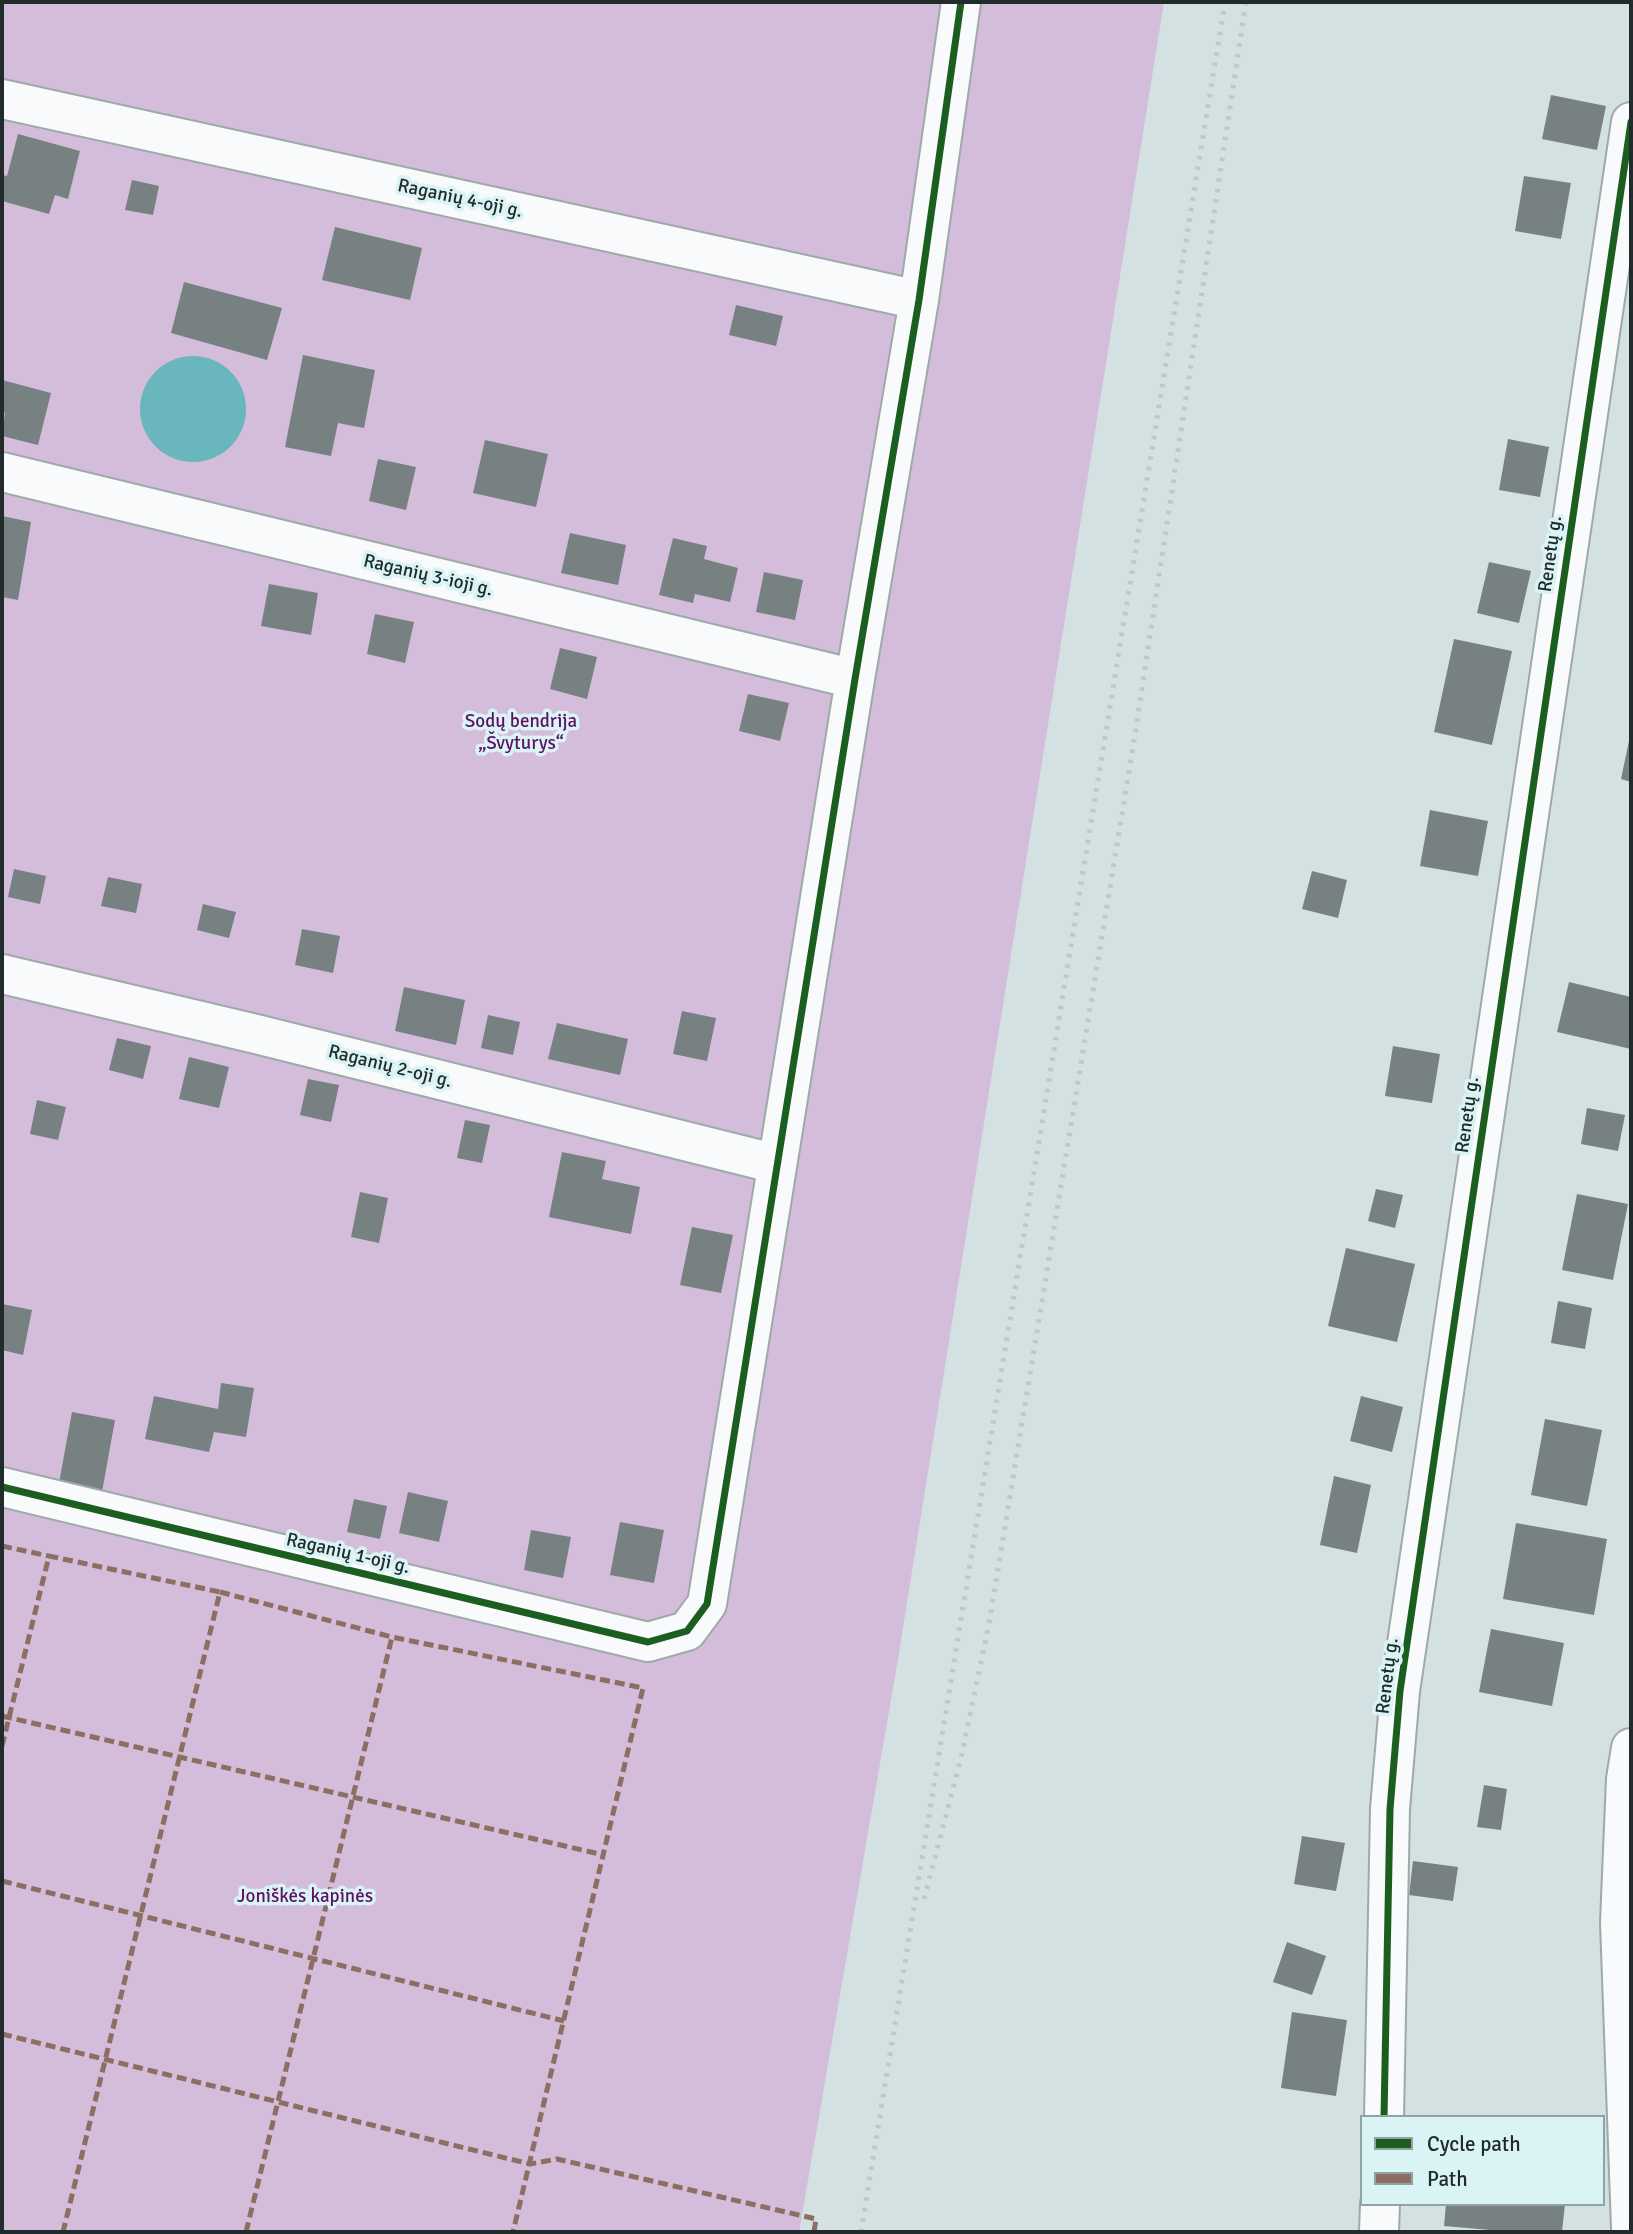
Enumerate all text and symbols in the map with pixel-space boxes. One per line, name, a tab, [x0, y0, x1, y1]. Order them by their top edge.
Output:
street label: Raganių 4-oji g.	[396, 175, 524, 223]
street label: Renetų g.	[1534, 514, 1568, 594]
street label: Raganių 3-ioji g.	[361, 550, 495, 602]
park label: Sodų bendrija „Švyturys“	[465, 711, 577, 755]
street label: Raganių 2-oji g.	[326, 1041, 454, 1093]
street label: Renetų g.	[1451, 1075, 1485, 1155]
street label: Raganių 1-oji g.	[284, 1529, 412, 1579]
street label: Renetų g.	[1372, 1637, 1404, 1715]
park label: Joniškės kapinės	[237, 1886, 373, 1908]
legend	[1360, 2115, 1605, 2206]
text: Cycle path	[1427, 2131, 1521, 2157]
text: Path	[1427, 2166, 1468, 2192]

